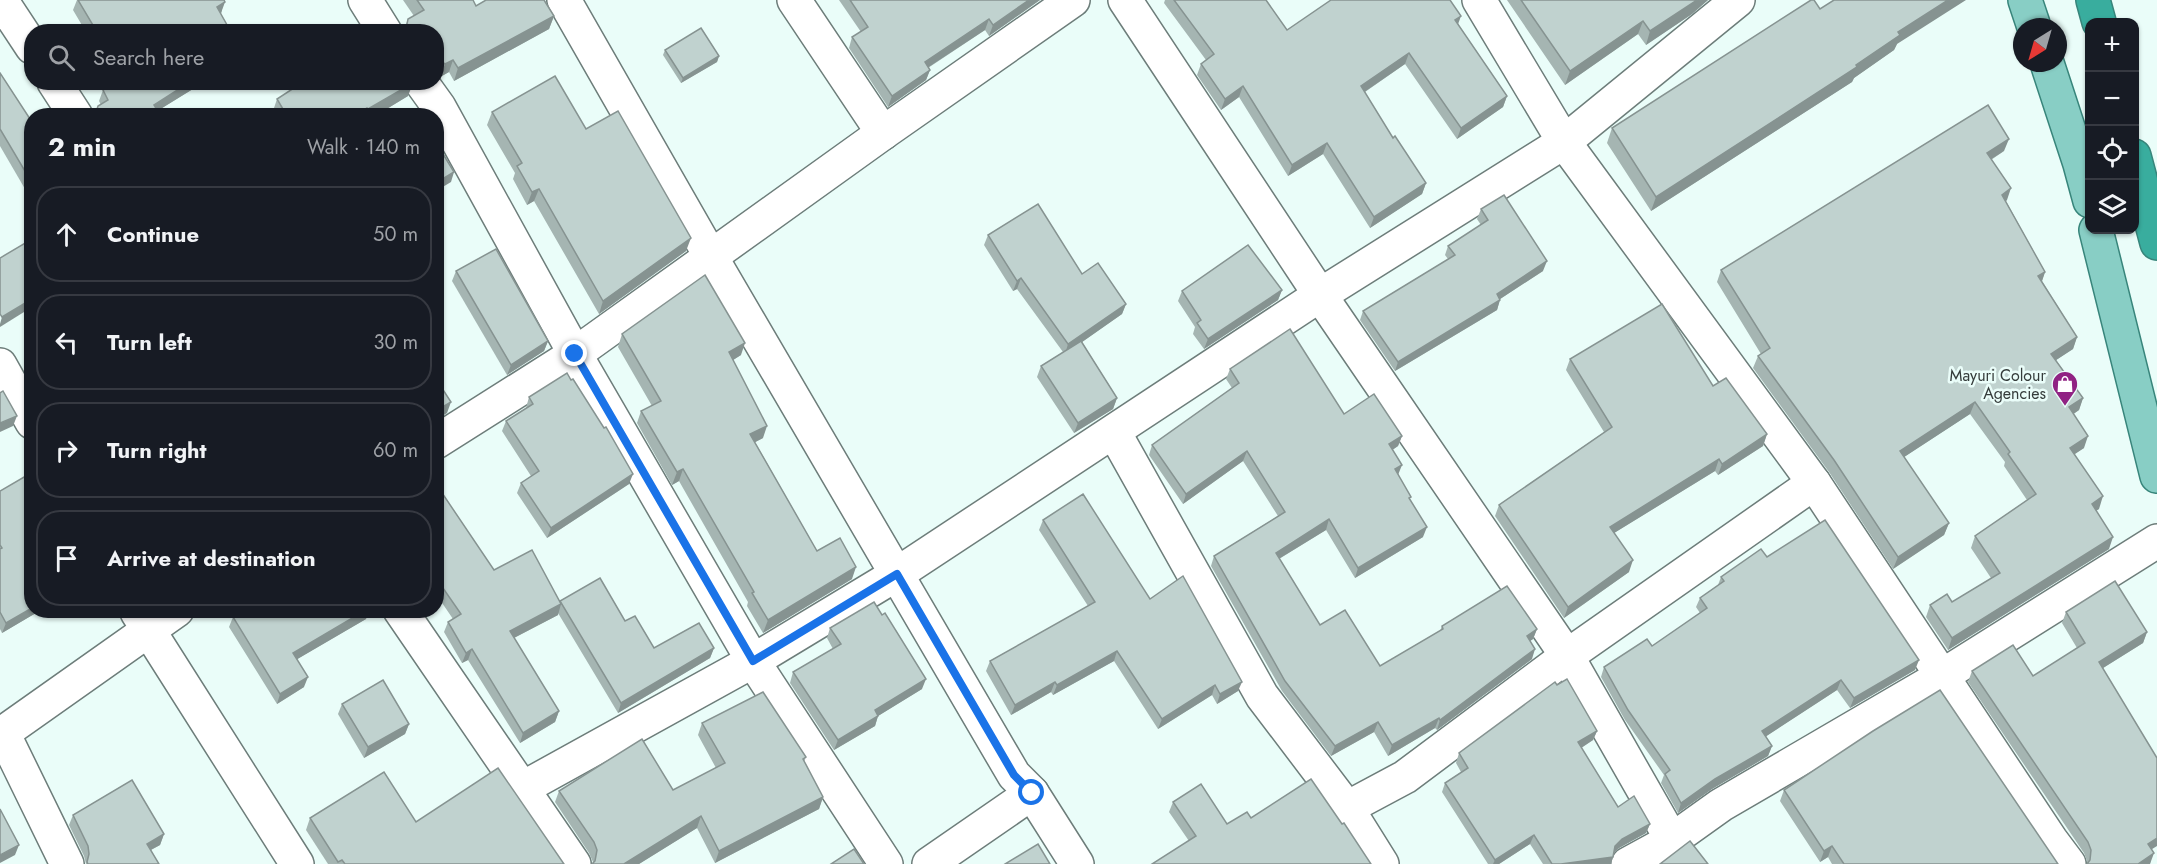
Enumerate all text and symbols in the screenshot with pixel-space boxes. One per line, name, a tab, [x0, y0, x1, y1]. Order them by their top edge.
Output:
north arrow	[2013, 18, 2067, 72]
map controls	[2085, 18, 2139, 234]
button: +	[2085, 18, 2139, 72]
search box	[24, 24, 444, 90]
icon: search	[45, 41, 78, 74]
text: Search here	[93, 41, 204, 73]
button: −	[2085, 72, 2139, 126]
button: locate	[2085, 126, 2139, 180]
text: 2 min	[48, 128, 116, 166]
text: Walk · 140 m	[307, 133, 420, 162]
button: layers	[2085, 180, 2139, 234]
icon: ahead	[50, 218, 83, 251]
text: Continue	[107, 218, 199, 250]
text: 50 m	[373, 220, 418, 249]
icon: left	[50, 326, 83, 359]
text: Turn left	[107, 326, 192, 358]
text: 30 m	[373, 328, 418, 357]
route end	[561, 340, 587, 366]
place label: Mayuri Colour Agencies	[1950, 364, 2047, 405]
shop icon: Mayuri Colour Agencies	[2050, 369, 2080, 407]
icon: right	[50, 434, 83, 467]
text: Turn right	[107, 434, 207, 466]
text: 60 m	[373, 436, 418, 465]
icon: arrive	[50, 542, 83, 575]
text: Arrive at destination	[107, 542, 316, 574]
route start	[1018, 779, 1044, 805]

